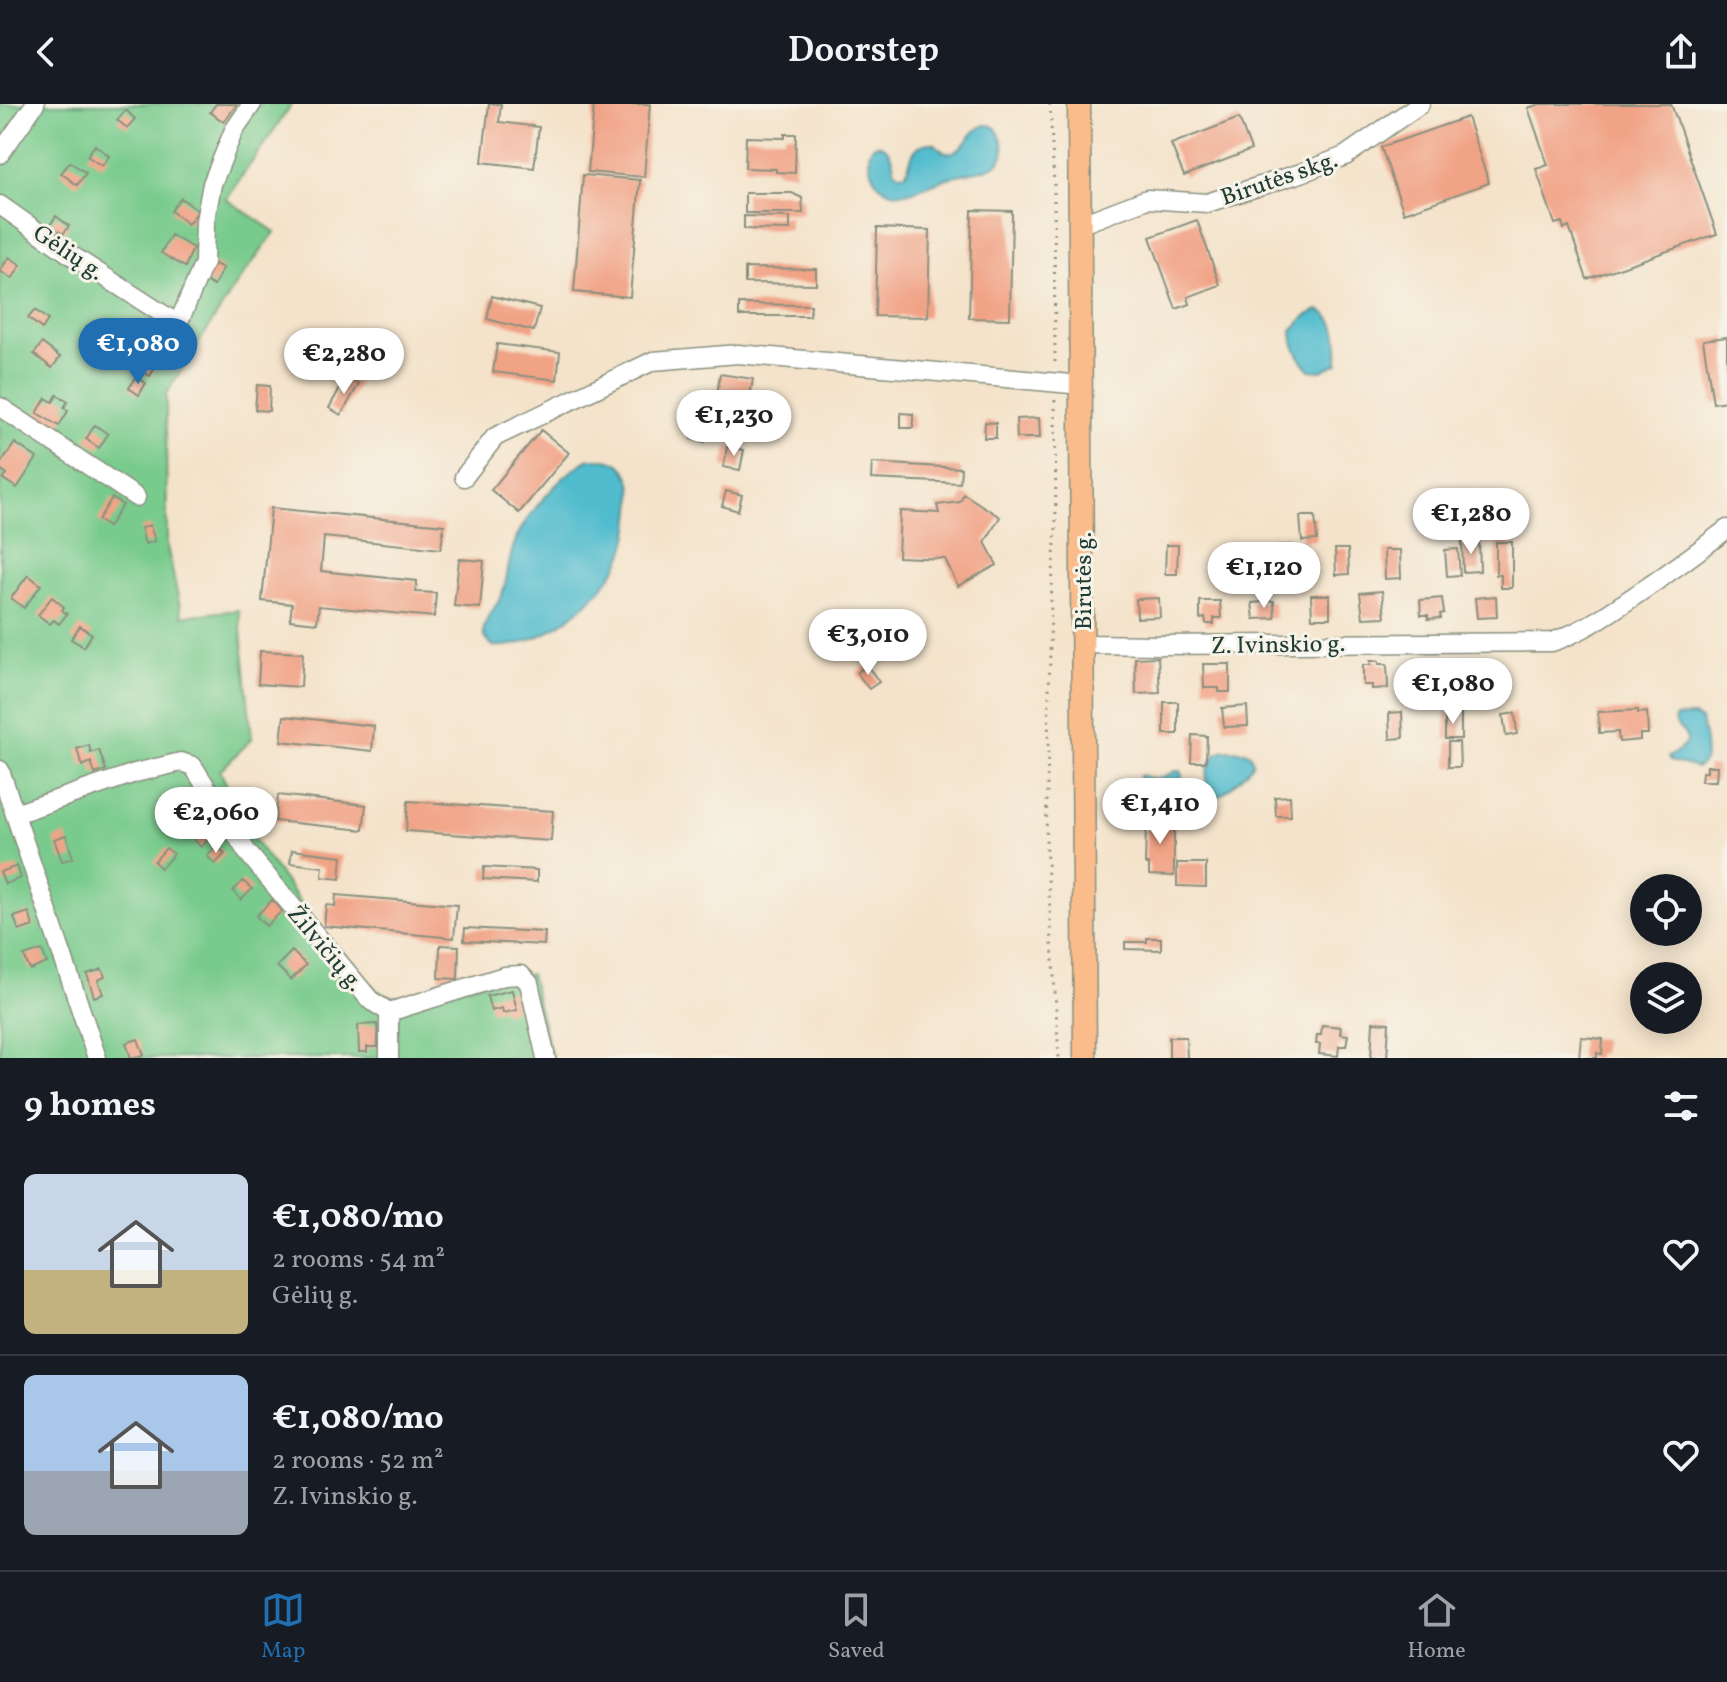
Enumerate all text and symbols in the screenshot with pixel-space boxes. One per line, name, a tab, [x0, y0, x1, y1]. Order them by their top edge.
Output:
text: Doorstep	[788, 27, 939, 77]
icon: back	[24, 30, 68, 74]
icon: share	[1659, 30, 1703, 74]
street label: Birutės skg.	[1217, 144, 1343, 216]
street label: Gėlių g.	[25, 217, 110, 290]
pin: €1,080	[73, 318, 203, 386]
text: €1,080	[96, 326, 180, 362]
pin: €2,280	[279, 328, 409, 396]
text: €2,280	[302, 336, 386, 372]
pin: €1,230	[669, 390, 799, 458]
text: €1,230	[694, 398, 774, 434]
pin: €1,280	[1406, 488, 1536, 556]
text: €1,280	[1431, 496, 1511, 532]
street label: Birutės g.	[1068, 532, 1102, 630]
pin: €1,120	[1199, 542, 1329, 610]
text: €1,120	[1226, 550, 1303, 586]
pin: €3,010	[803, 609, 933, 677]
text: €3,010	[827, 617, 909, 653]
street label: Z. Ivinskio g.	[1211, 628, 1346, 664]
pin: €1,080	[1388, 658, 1518, 726]
text: €1,080	[1411, 666, 1495, 702]
pin: €1,410	[1095, 778, 1225, 846]
text: €1,410	[1120, 786, 1200, 822]
pin: €2,060	[151, 787, 281, 855]
text: €2,060	[173, 795, 259, 831]
map controls	[1630, 874, 1702, 1034]
button: locate	[1630, 874, 1702, 946]
street label: Žilvičių g.	[278, 899, 371, 1000]
button: layers	[1630, 962, 1702, 1034]
text: 9 homes	[24, 1083, 156, 1130]
icon: filters	[1659, 1084, 1703, 1128]
text: €1,080/mo	[272, 1195, 444, 1242]
icon: home	[88, 1206, 184, 1302]
icon: heart	[1659, 1232, 1703, 1276]
text: 2 rooms · 54 m²	[272, 1242, 445, 1278]
text: Gėlių g.	[272, 1278, 358, 1314]
text: €1,080/mo	[272, 1396, 444, 1443]
icon: home	[88, 1407, 184, 1503]
icon: heart	[1659, 1433, 1703, 1477]
text: 2 rooms · 52 m²	[272, 1443, 444, 1479]
text: Z. Ivinskio g.	[272, 1479, 418, 1515]
tab: Map	[261, 1588, 305, 1667]
tab: Saved	[828, 1588, 885, 1667]
tab: Home	[1407, 1588, 1466, 1667]

